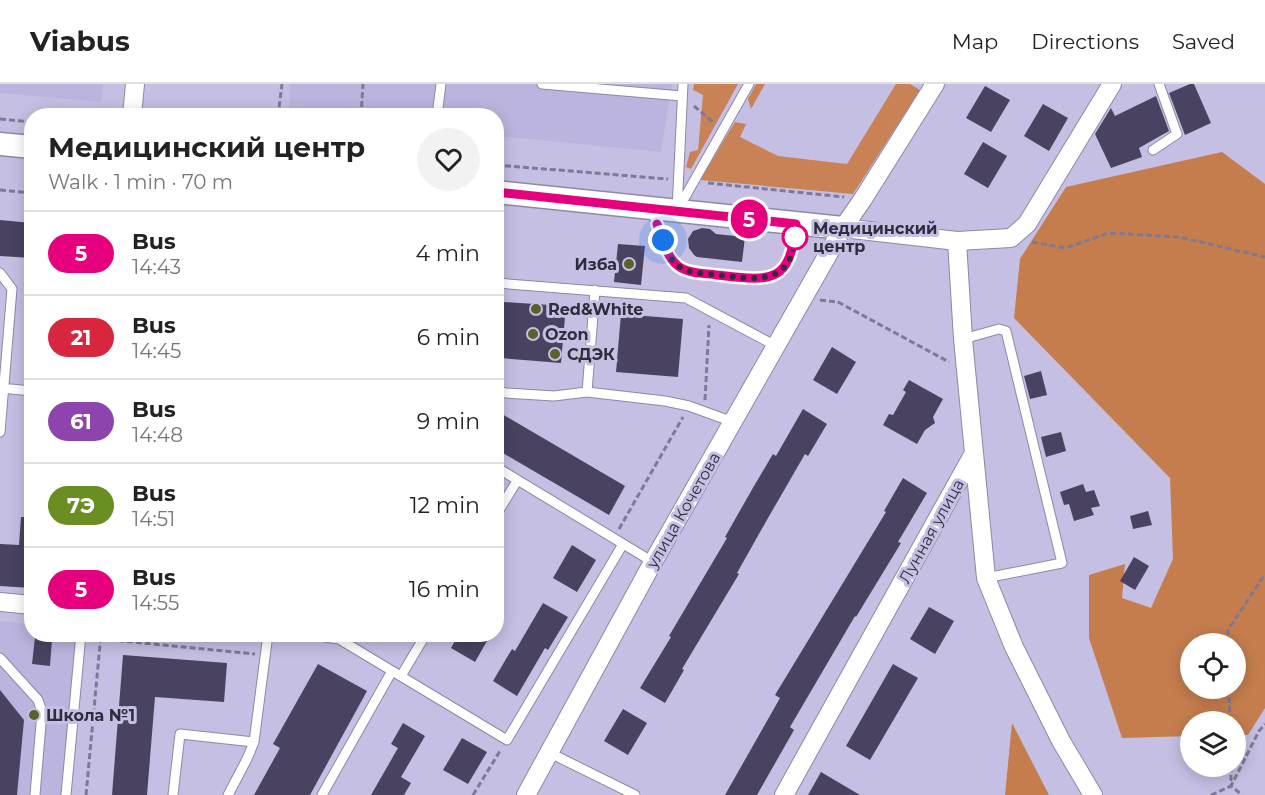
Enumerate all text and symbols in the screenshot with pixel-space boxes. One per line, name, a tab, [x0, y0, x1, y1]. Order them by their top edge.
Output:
text: Viabus	[30, 24, 130, 58]
text: Map	[952, 29, 998, 54]
text: Directions	[1031, 29, 1139, 54]
text: Saved	[1172, 29, 1235, 54]
button: heart	[417, 128, 480, 191]
text: Медицинский центр	[48, 130, 365, 164]
text: Walk · 1 min · 70 m	[48, 170, 233, 194]
line badge: 5	[730, 200, 768, 238]
text: 5	[743, 207, 755, 232]
place label: Медицинский центр	[813, 219, 937, 256]
marker: Медицинский центр	[782, 224, 808, 250]
your location	[648, 225, 678, 255]
text: Bus	[132, 228, 176, 255]
text: 4 min	[416, 240, 480, 267]
text: 5	[75, 241, 87, 266]
text: 14:43	[132, 255, 181, 279]
place label: Изба	[575, 255, 617, 274]
marker: Изба	[622, 257, 636, 271]
place label: Red&White	[548, 300, 643, 319]
marker: Red&White	[529, 302, 543, 316]
text: Bus	[132, 312, 176, 339]
text: 6 min	[417, 324, 480, 351]
text: 21	[71, 325, 91, 350]
place label: Ozon	[545, 325, 589, 344]
marker: Ozon	[526, 327, 540, 341]
text: 14:45	[132, 339, 181, 363]
place label: СДЭК	[567, 345, 615, 364]
marker: СДЭК	[548, 347, 562, 361]
text: Bus	[132, 396, 176, 423]
text: 9 min	[417, 408, 480, 435]
text: 61	[70, 409, 92, 434]
text: 14:48	[132, 423, 183, 447]
street label: улица Кочетова	[642, 449, 724, 572]
street label: Лунная улица	[895, 476, 968, 587]
text: Bus	[132, 480, 176, 507]
text: 12 min	[410, 492, 480, 519]
text: 7Э	[67, 493, 95, 518]
text: 14:51	[132, 507, 175, 531]
text: Bus	[132, 564, 176, 591]
text: 16 min	[409, 576, 480, 603]
text: 5	[75, 577, 87, 602]
text: 14:55	[132, 591, 179, 615]
map controls	[1180, 633, 1246, 777]
button: locate	[1180, 633, 1246, 699]
place label: Школа №1	[46, 706, 135, 725]
marker: Школа №1	[27, 708, 41, 722]
button: layers	[1180, 711, 1246, 777]

